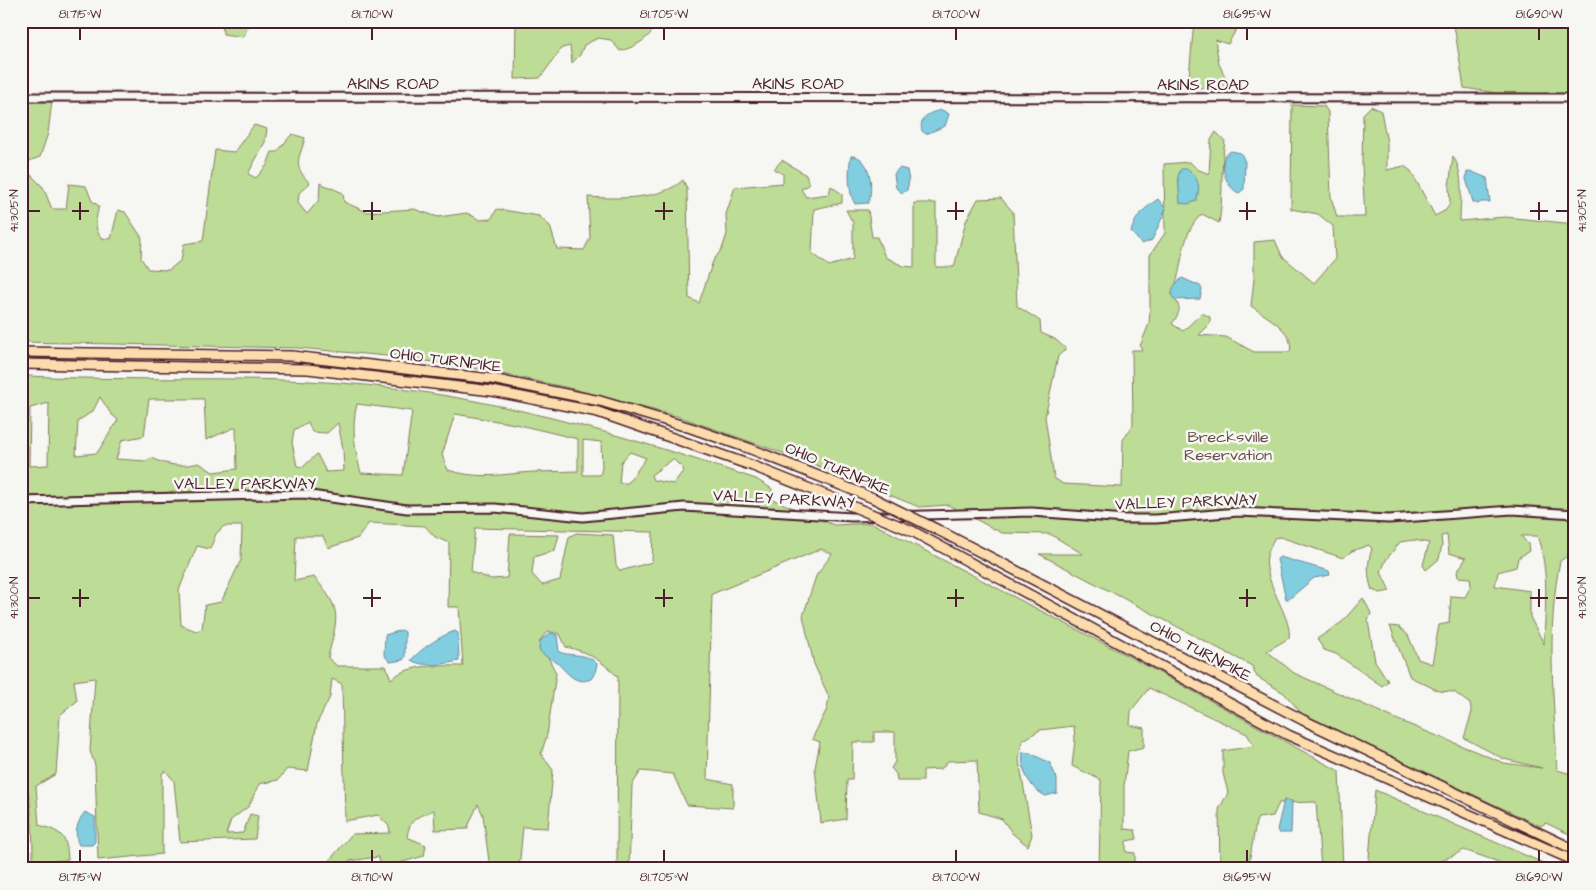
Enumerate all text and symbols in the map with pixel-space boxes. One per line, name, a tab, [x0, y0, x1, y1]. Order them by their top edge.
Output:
text: 81.715°W	[59, 6, 102, 23]
text: 81.710°W	[351, 6, 393, 23]
text: 81.705°W	[640, 6, 689, 23]
text: 81.700°W	[932, 6, 980, 23]
text: 81.695°W	[1223, 6, 1272, 23]
text: 81.690°W	[1516, 6, 1563, 23]
street label: AKINS ROAD	[347, 73, 439, 95]
street label: AKINS ROAD	[752, 73, 844, 95]
street label: AKINS ROAD	[1157, 74, 1249, 96]
text: 41.305°N	[6, 189, 23, 233]
text: 41.305°N	[1574, 189, 1591, 233]
street label: OHIO TURNPIKE	[389, 342, 503, 378]
park label: Brecksville Reservation	[1184, 426, 1272, 466]
street label: OHIO TURNPIKE	[782, 437, 894, 501]
street label: VALLEY PARKWAY	[174, 473, 317, 495]
street label: VALLEY PARKWAY	[712, 484, 856, 514]
street label: VALLEY PARKWAY	[1115, 489, 1258, 515]
text: 41.300°N	[6, 576, 23, 619]
text: 41.300°N	[1574, 576, 1591, 619]
street label: OHIO TURNPIKE	[1146, 615, 1256, 687]
text: 81.715°W	[59, 869, 102, 886]
text: 81.710°W	[351, 869, 393, 886]
text: 81.705°W	[640, 869, 689, 886]
text: 81.700°W	[932, 869, 980, 886]
text: 81.695°W	[1223, 869, 1272, 886]
text: 81.690°W	[1516, 869, 1563, 886]

